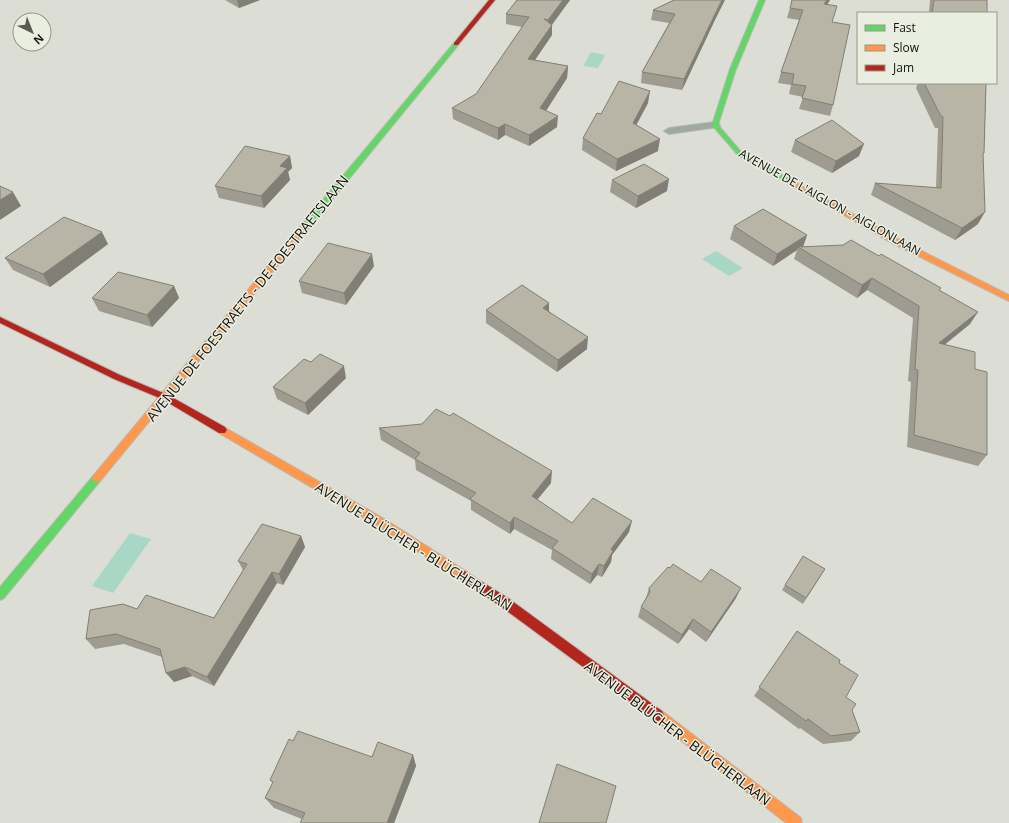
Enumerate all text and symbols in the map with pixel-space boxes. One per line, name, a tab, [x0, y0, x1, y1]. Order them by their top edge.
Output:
north arrow	[12, 12, 52, 52]
legend	[857, 12, 997, 84]
text: Fast	[893, 19, 916, 36]
text: N	[31, 31, 48, 48]
text: Slow	[893, 39, 920, 56]
text: Jam	[892, 59, 914, 76]
street label: AVENUE DE L'AIGLON - AIGLONLAAN	[736, 145, 924, 259]
street label: AVENUE DE FOESTRAETS - DE FOESTRAETSLAAN	[142, 171, 352, 425]
street label: AVENUE BLÜCHER - BLÜCHERLAAN	[312, 477, 516, 615]
street label: AVENUE BLÜCHER - BLÜCHERLAAN	[581, 657, 775, 809]

